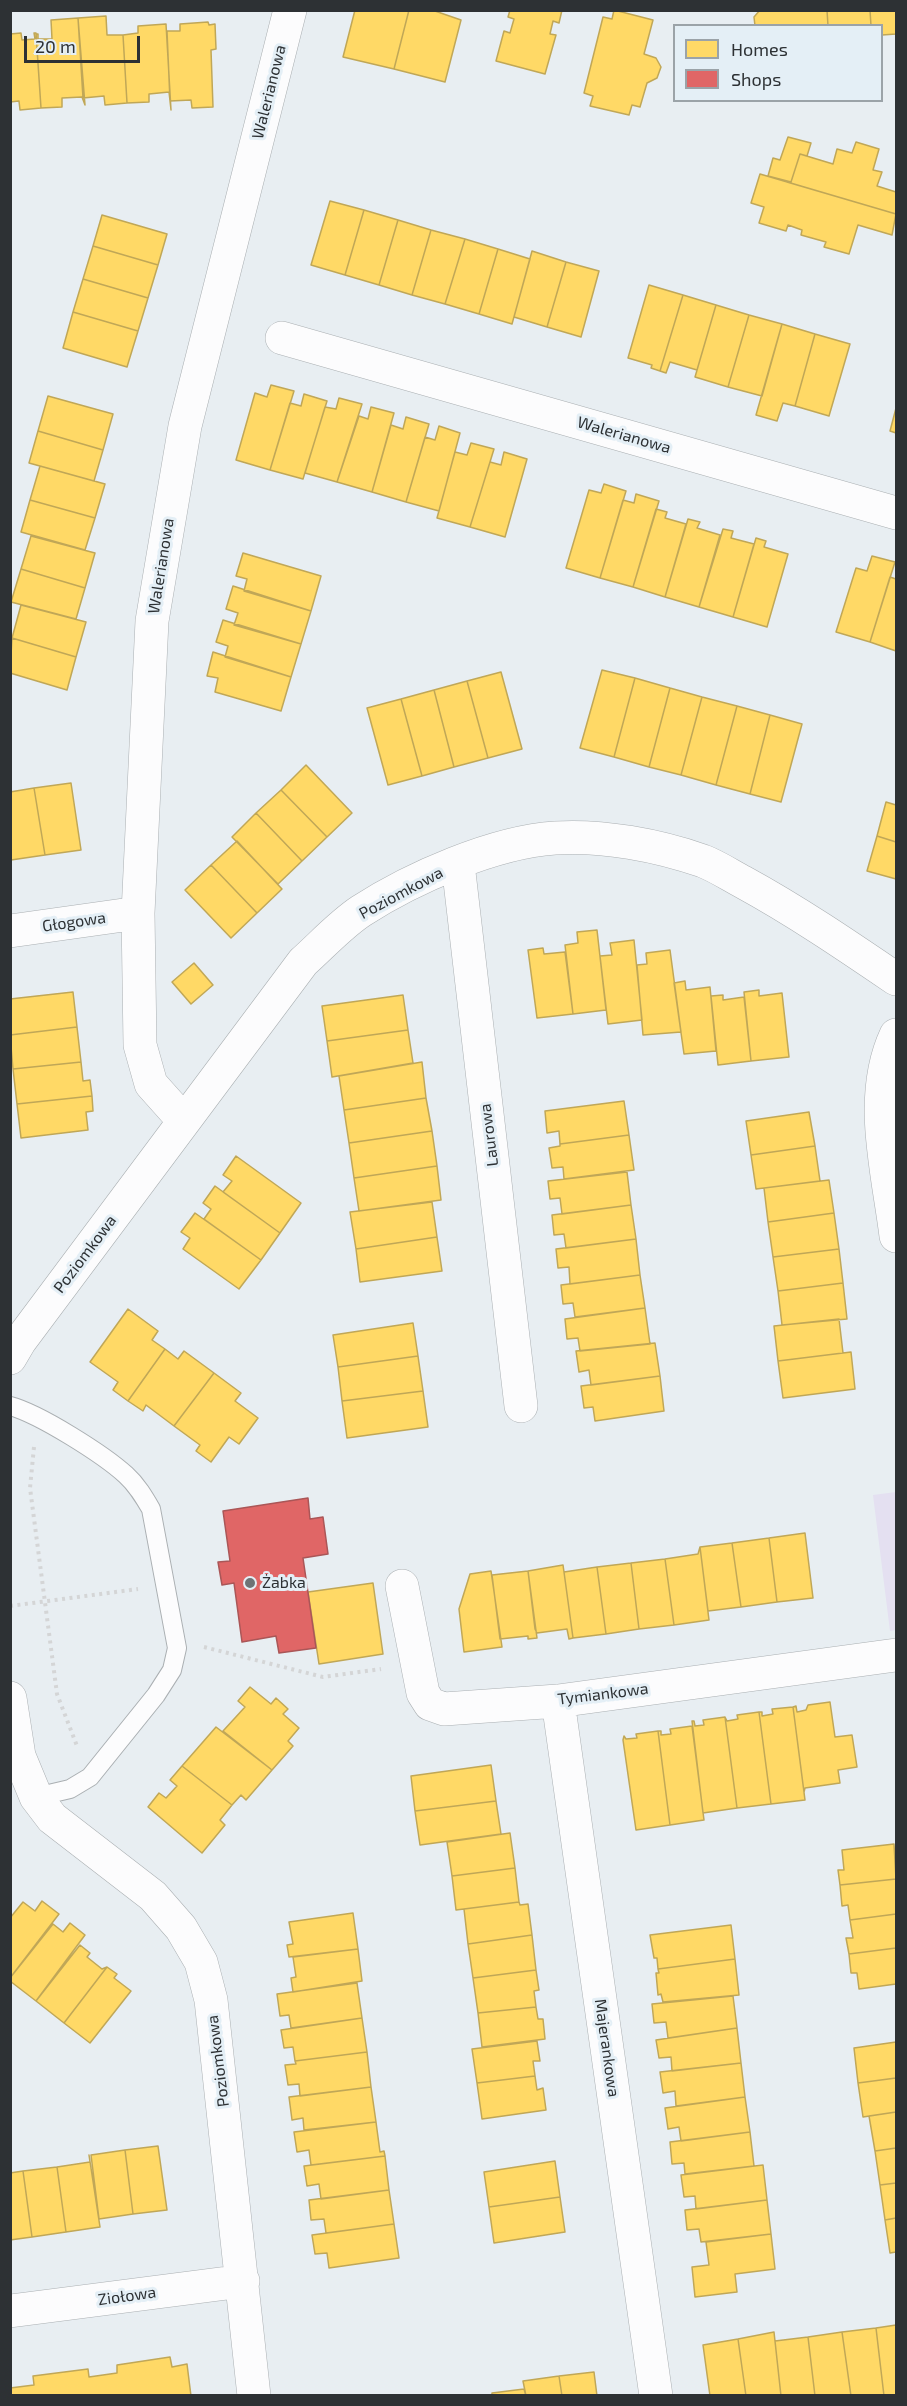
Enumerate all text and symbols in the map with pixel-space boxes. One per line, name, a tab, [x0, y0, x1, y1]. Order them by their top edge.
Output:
scale bar	[27, 24, 142, 62]
legend	[673, 24, 883, 102]
text: 20 m	[35, 35, 76, 57]
text: Homes	[731, 38, 788, 60]
street label: Walerianowa	[248, 43, 290, 141]
text: Shops	[731, 68, 781, 90]
street label: Walerianowa	[575, 412, 673, 458]
street label: Walerianowa	[144, 517, 178, 615]
street label: Poziomkowa	[356, 863, 446, 923]
street label: Głogowa	[41, 908, 107, 936]
street label: Laurowa	[476, 1102, 502, 1168]
street label: Poziomkowa	[49, 1211, 121, 1297]
place label: Żabka	[262, 1573, 306, 1593]
marker: Żabka	[243, 1576, 257, 1590]
street label: Tymiankowa	[556, 1679, 650, 1709]
street label: Majerankowa	[591, 1998, 623, 2098]
street label: Poziomkowa	[203, 2014, 233, 2108]
street label: Ziołowa	[97, 2282, 157, 2310]

